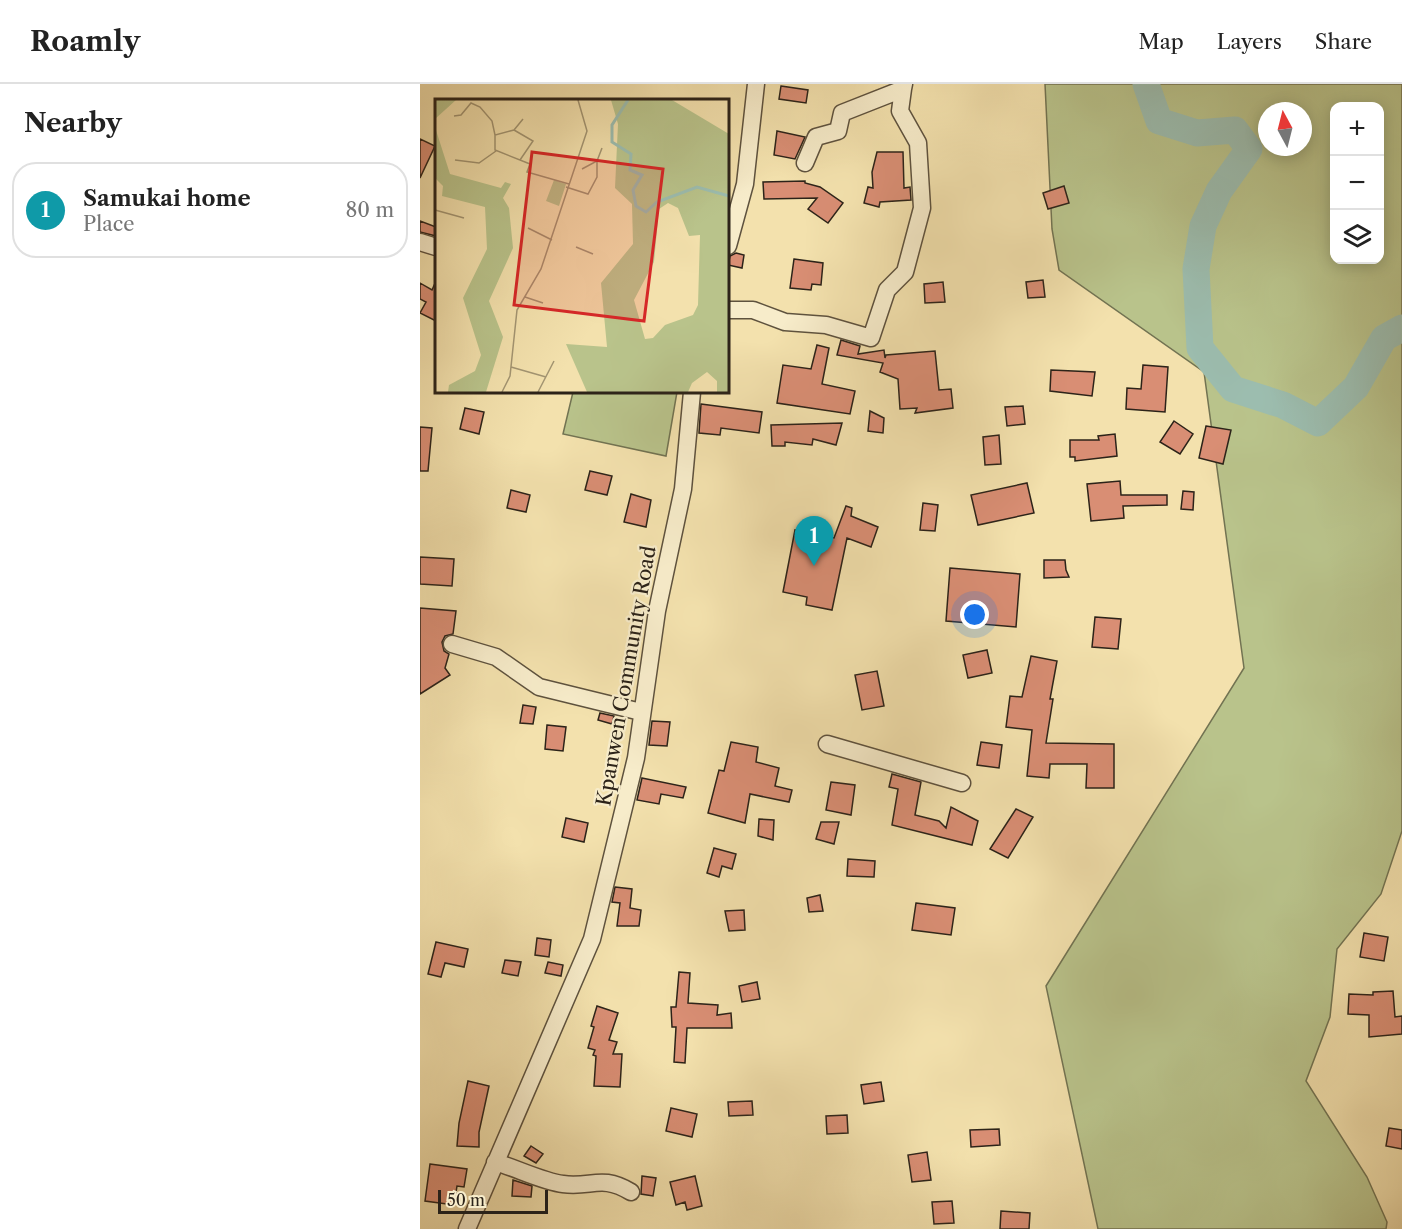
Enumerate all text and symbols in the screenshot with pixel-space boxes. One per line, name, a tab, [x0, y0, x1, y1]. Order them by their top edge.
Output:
text: Roamly	[30, 24, 140, 58]
text: Map	[1139, 29, 1184, 54]
text: Layers	[1217, 29, 1282, 54]
text: Share	[1315, 29, 1372, 54]
inset map	[435, 99, 729, 393]
north arrow	[1258, 102, 1312, 156]
map controls	[1330, 102, 1384, 264]
button: +	[1330, 102, 1384, 156]
text: Nearby	[24, 107, 122, 139]
button: −	[1330, 156, 1384, 210]
text: Samukai home	[83, 185, 251, 212]
text: 1	[41, 198, 50, 222]
text: 80 m	[346, 198, 394, 222]
button: layers	[1330, 210, 1384, 264]
text: Place	[83, 212, 134, 236]
pin: 1	[794, 516, 834, 566]
street label: Kpanwen Community Road	[591, 544, 661, 808]
your location	[960, 600, 989, 629]
scale bar	[438, 1187, 548, 1214]
text: 50 m	[447, 1190, 485, 1210]

